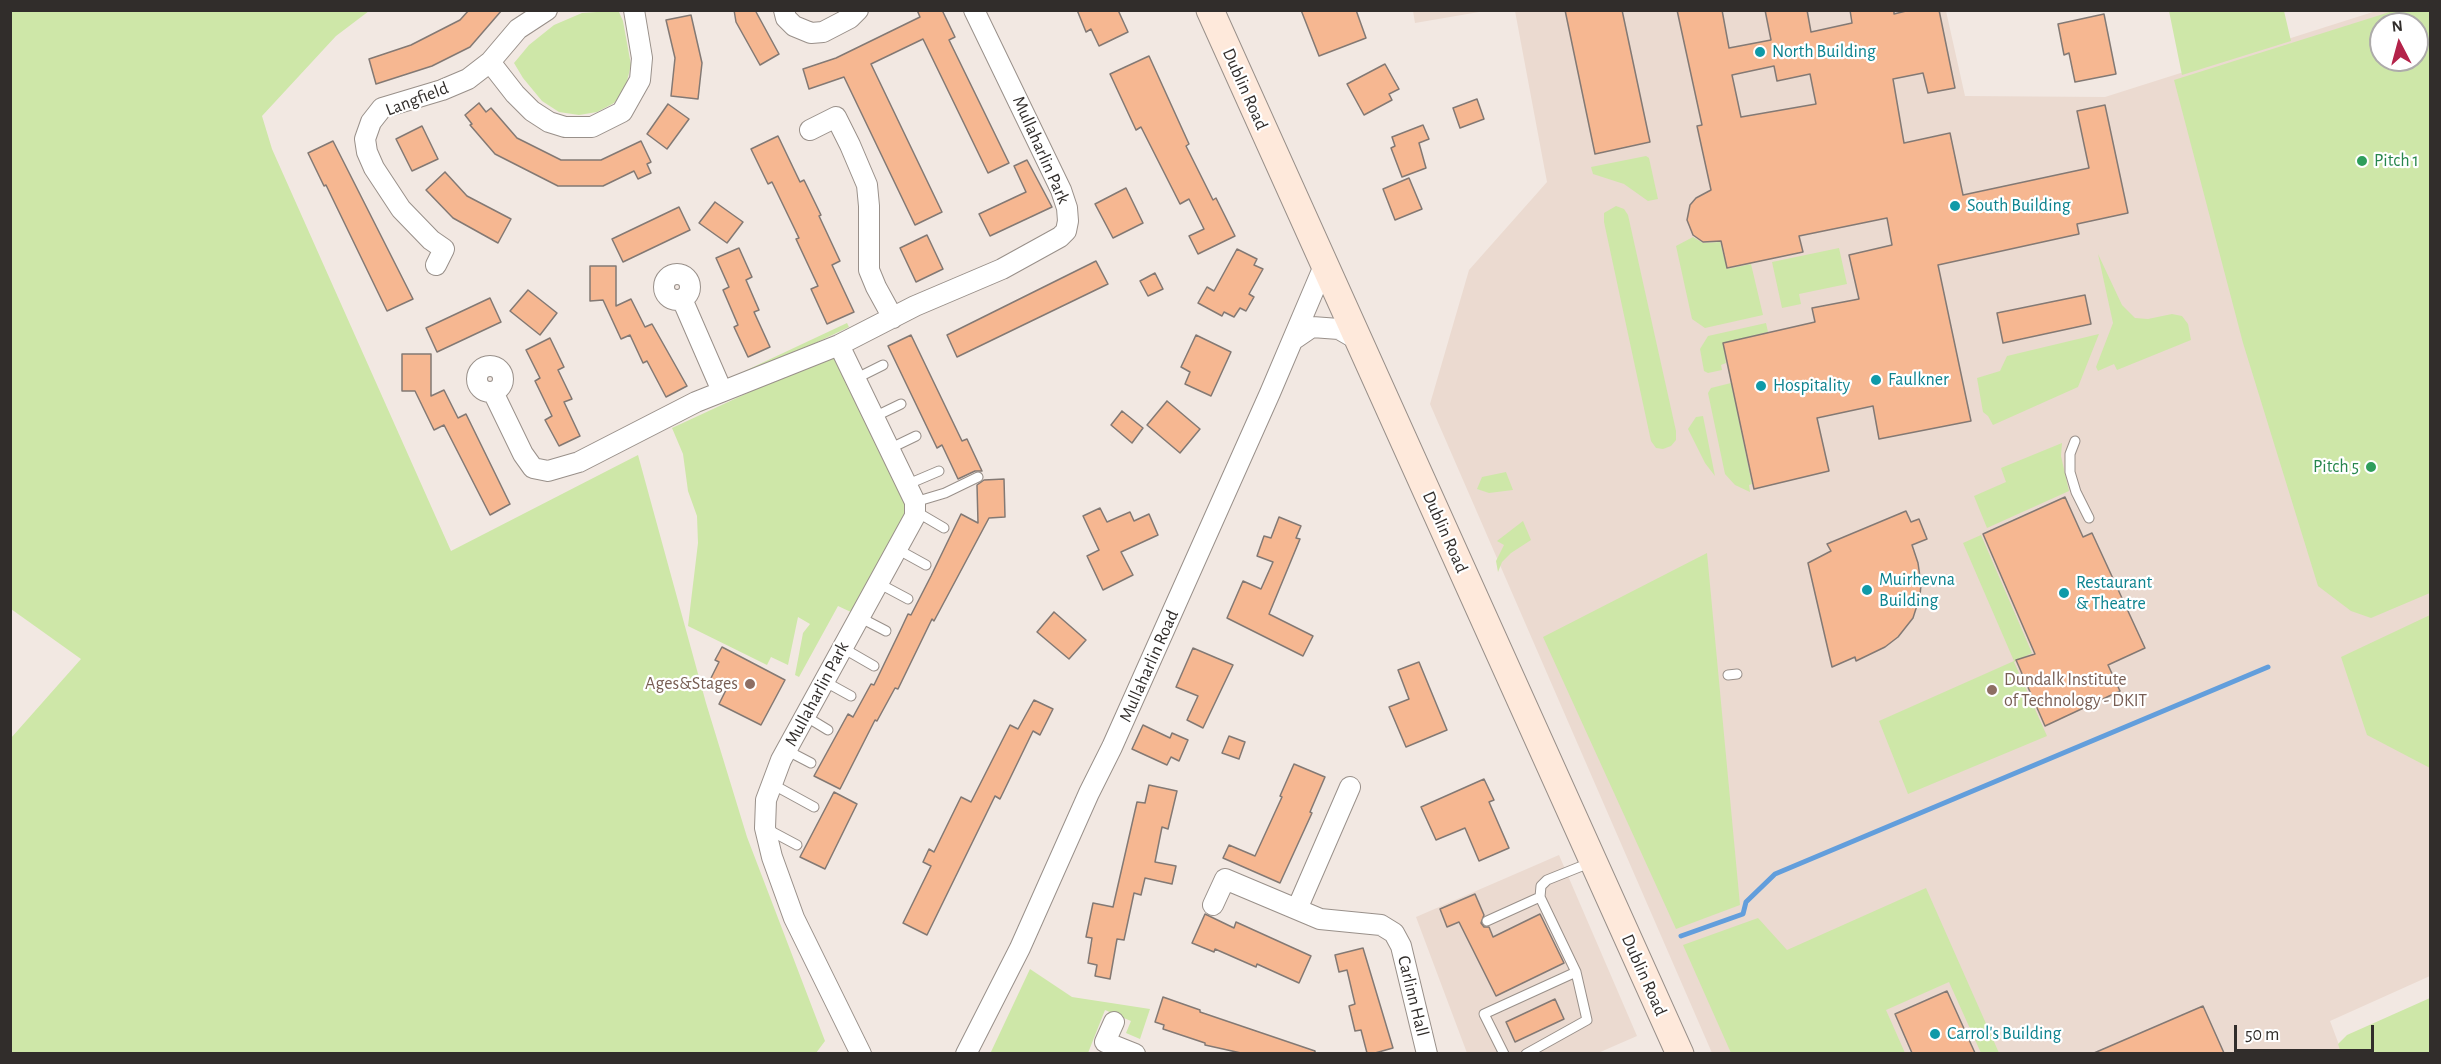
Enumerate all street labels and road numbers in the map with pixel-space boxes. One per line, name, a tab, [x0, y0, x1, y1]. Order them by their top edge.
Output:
street label: Dublin Road	[1217, 45, 1273, 133]
street label: Langfield	[382, 77, 452, 121]
street label: Mullaharlin Park	[1008, 93, 1074, 207]
street label: Dublin Road	[1417, 488, 1473, 576]
street label: Mullaharlin Road	[1115, 607, 1183, 725]
street label: Mullaharlin Park	[780, 638, 854, 750]
street label: Dublin Road	[1616, 931, 1672, 1019]
street label: Carlinn Hall	[1393, 953, 1433, 1039]

